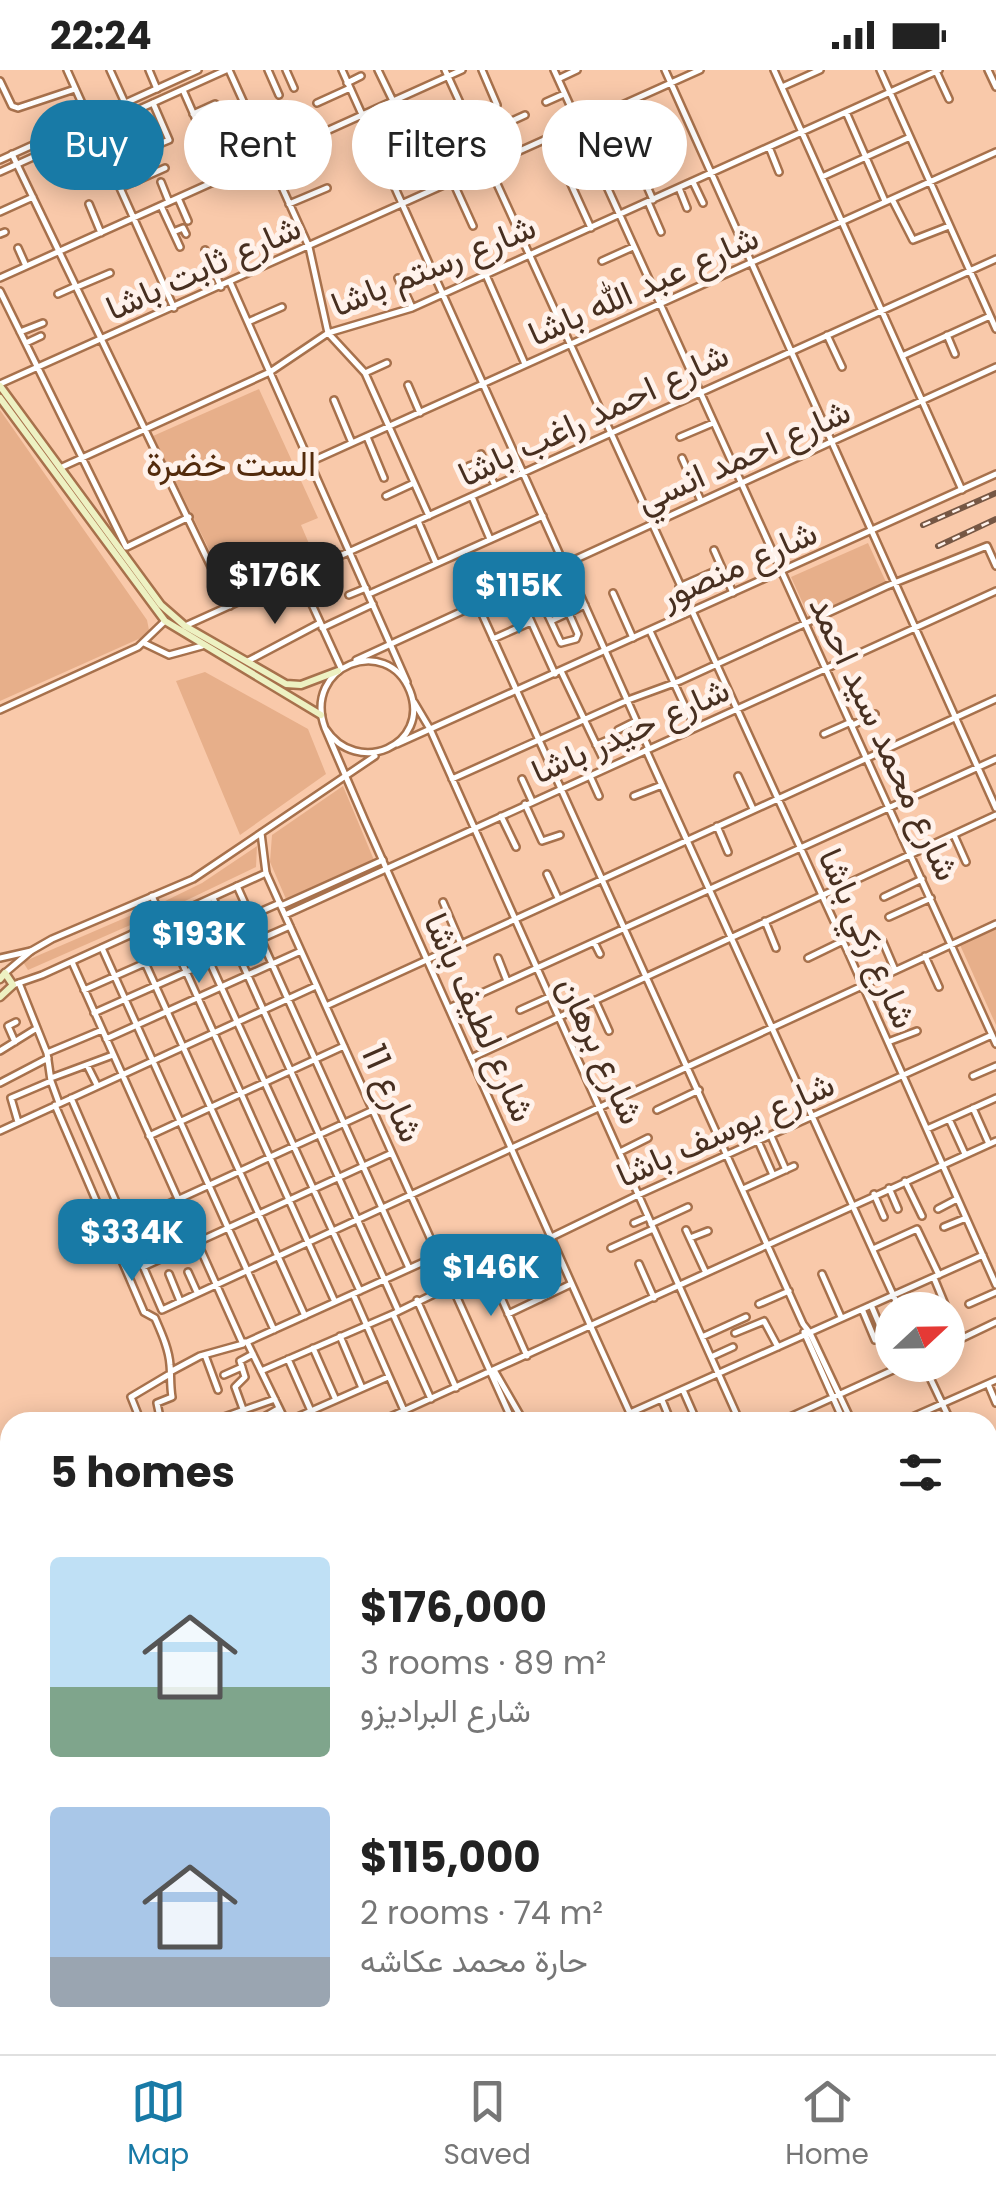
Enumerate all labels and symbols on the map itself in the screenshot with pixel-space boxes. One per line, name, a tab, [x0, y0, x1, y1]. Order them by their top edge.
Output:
street label: شارع ثابت باشا	[98, 202, 308, 332]
street label: شارع رستم باشا	[323, 202, 543, 328]
street label: شارع عبد الله باشا	[520, 212, 766, 358]
street label: شارع احمد راغب باشا	[450, 330, 736, 498]
street label: شارع احمد انسي	[628, 386, 860, 529]
park label: الست خضرة	[146, 439, 316, 488]
street label: شارع منصور	[650, 507, 825, 621]
pin: $176K	[205, 542, 345, 627]
pin: $115K	[449, 552, 589, 637]
street label: شارع محمد سيد احمد	[798, 588, 972, 888]
street label: شارع حيدر باشا	[523, 664, 737, 796]
street label: شارع زكي باشا	[802, 840, 929, 1038]
pin: $193K	[129, 901, 269, 986]
street label: شارع لطيف باشا	[412, 905, 548, 1129]
street label: شارع برهان	[545, 968, 657, 1132]
street label: شارع 11	[350, 1036, 436, 1150]
street label: شارع يوسف باشا	[608, 1059, 842, 1199]
pin: $334K	[62, 1199, 202, 1284]
pin: $146K	[421, 1234, 561, 1319]
north arrow	[875, 1292, 965, 1382]

